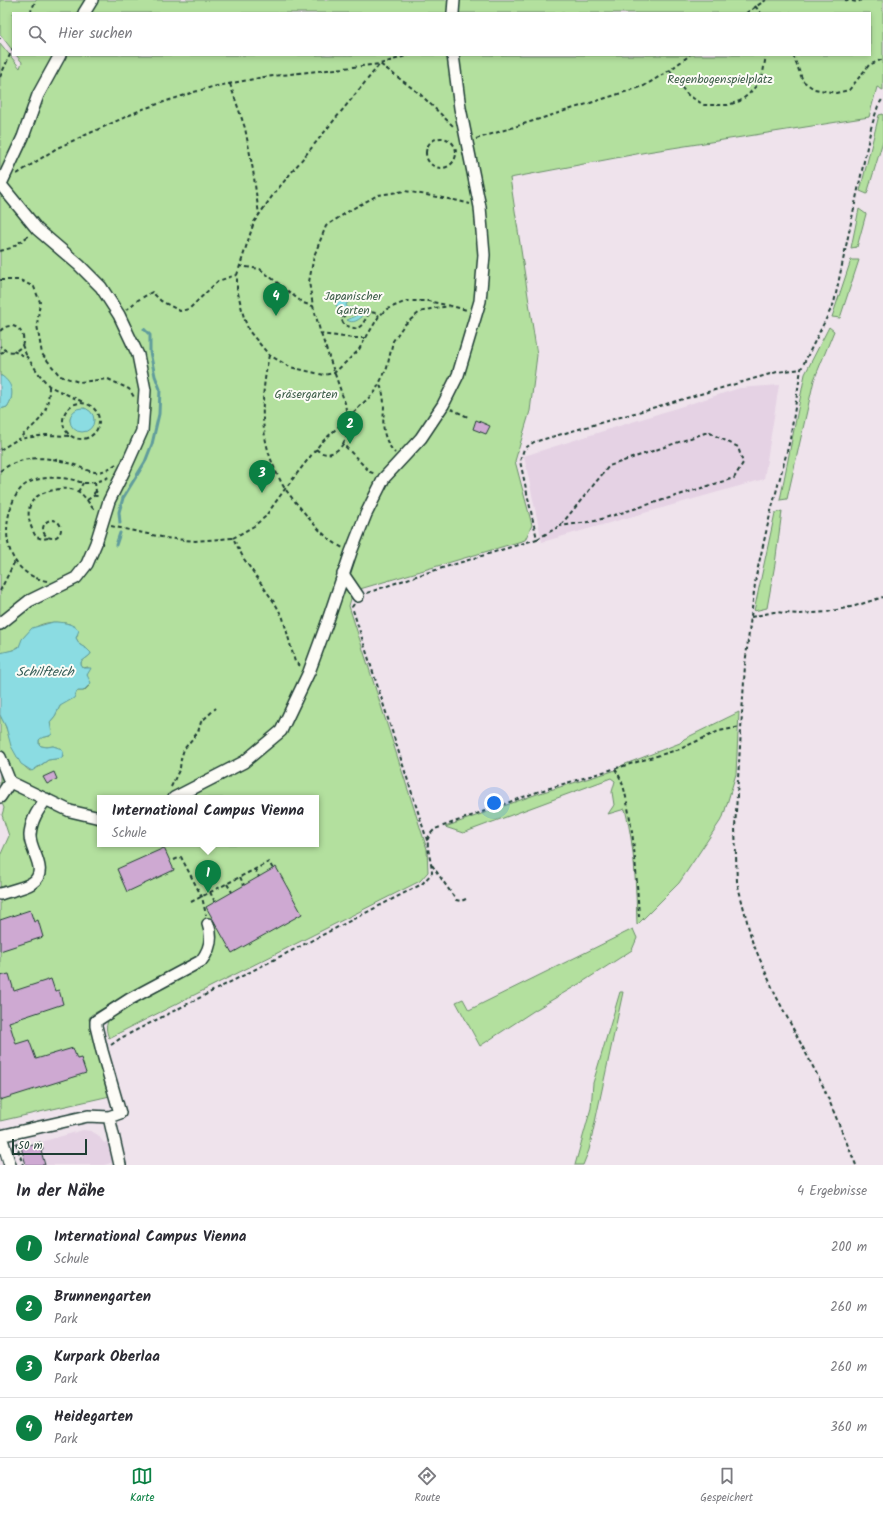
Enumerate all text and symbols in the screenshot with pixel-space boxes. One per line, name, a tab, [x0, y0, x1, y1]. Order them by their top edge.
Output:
search box	[12, 12, 871, 56]
text: Hier suchen	[58, 22, 132, 46]
icon: search	[26, 23, 48, 45]
park label: Regenbogenspielplatz	[667, 70, 773, 89]
pin: 4	[263, 283, 289, 316]
park label: Japanischer Garten	[324, 287, 383, 320]
park label: Gräsergarten	[274, 385, 338, 404]
pin: 2	[337, 411, 363, 444]
pin: 3	[249, 460, 275, 493]
water label: Schilfteich	[16, 662, 75, 683]
your location	[484, 793, 504, 813]
popup	[97, 795, 319, 847]
text: International Campus Vienna	[112, 799, 304, 823]
text: Schule	[112, 823, 147, 844]
pin: 1	[195, 860, 221, 893]
scale bar	[12, 1137, 87, 1156]
text: 50 m	[18, 1137, 43, 1155]
text: In der Nähe	[16, 1178, 105, 1205]
text: 4 Ergebnisse	[797, 1181, 867, 1202]
text: International Campus Vienna	[54, 1225, 246, 1249]
text: 1	[27, 1237, 31, 1258]
text: 200 m	[831, 1237, 867, 1258]
text: Schule	[54, 1249, 89, 1270]
text: Brunnengarten	[54, 1285, 151, 1309]
text: 2	[25, 1297, 33, 1318]
text: 260 m	[830, 1297, 867, 1318]
text: Park	[54, 1309, 78, 1330]
text: Kurpark Oberlaa	[54, 1345, 160, 1369]
text: 3	[25, 1357, 33, 1378]
text: 260 m	[830, 1357, 867, 1378]
text: Park	[54, 1369, 78, 1390]
text: Heidegarten	[54, 1405, 133, 1429]
text: 4	[25, 1417, 33, 1438]
text: 360 m	[830, 1417, 867, 1438]
text: Park	[54, 1429, 78, 1450]
tab: Karte	[130, 1465, 154, 1507]
tab: Route	[414, 1465, 440, 1507]
tab: Gespeichert	[700, 1465, 753, 1507]

